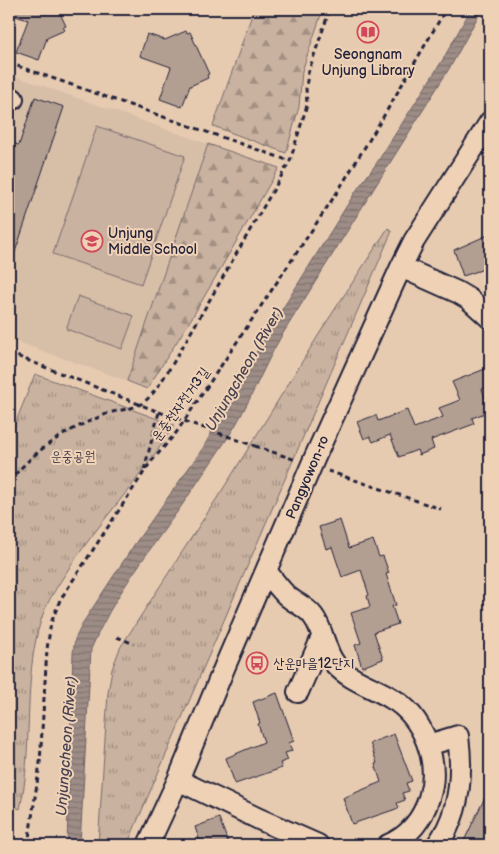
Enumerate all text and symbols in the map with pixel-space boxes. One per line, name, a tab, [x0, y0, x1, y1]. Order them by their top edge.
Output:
library icon: Seongnam Unjung Library	[356, 20, 380, 44]
place label: Seongnam Unjung Library	[321, 46, 415, 79]
place label: Unjung Middle School	[108, 225, 197, 258]
school or university icon: Unjung Middle School	[80, 229, 104, 253]
water label: Unjungcheon (River)	[201, 304, 288, 435]
street label: 운중천자전거3길	[148, 363, 213, 445]
street label: Pangyowon-ro	[282, 433, 333, 521]
park label: 운중공원	[50, 448, 96, 465]
bus stop icon: 산운마을12단지	[245, 651, 269, 675]
place label: 산운마을12단지	[273, 655, 354, 672]
water label: Unjungcheon (River)	[52, 675, 81, 816]

